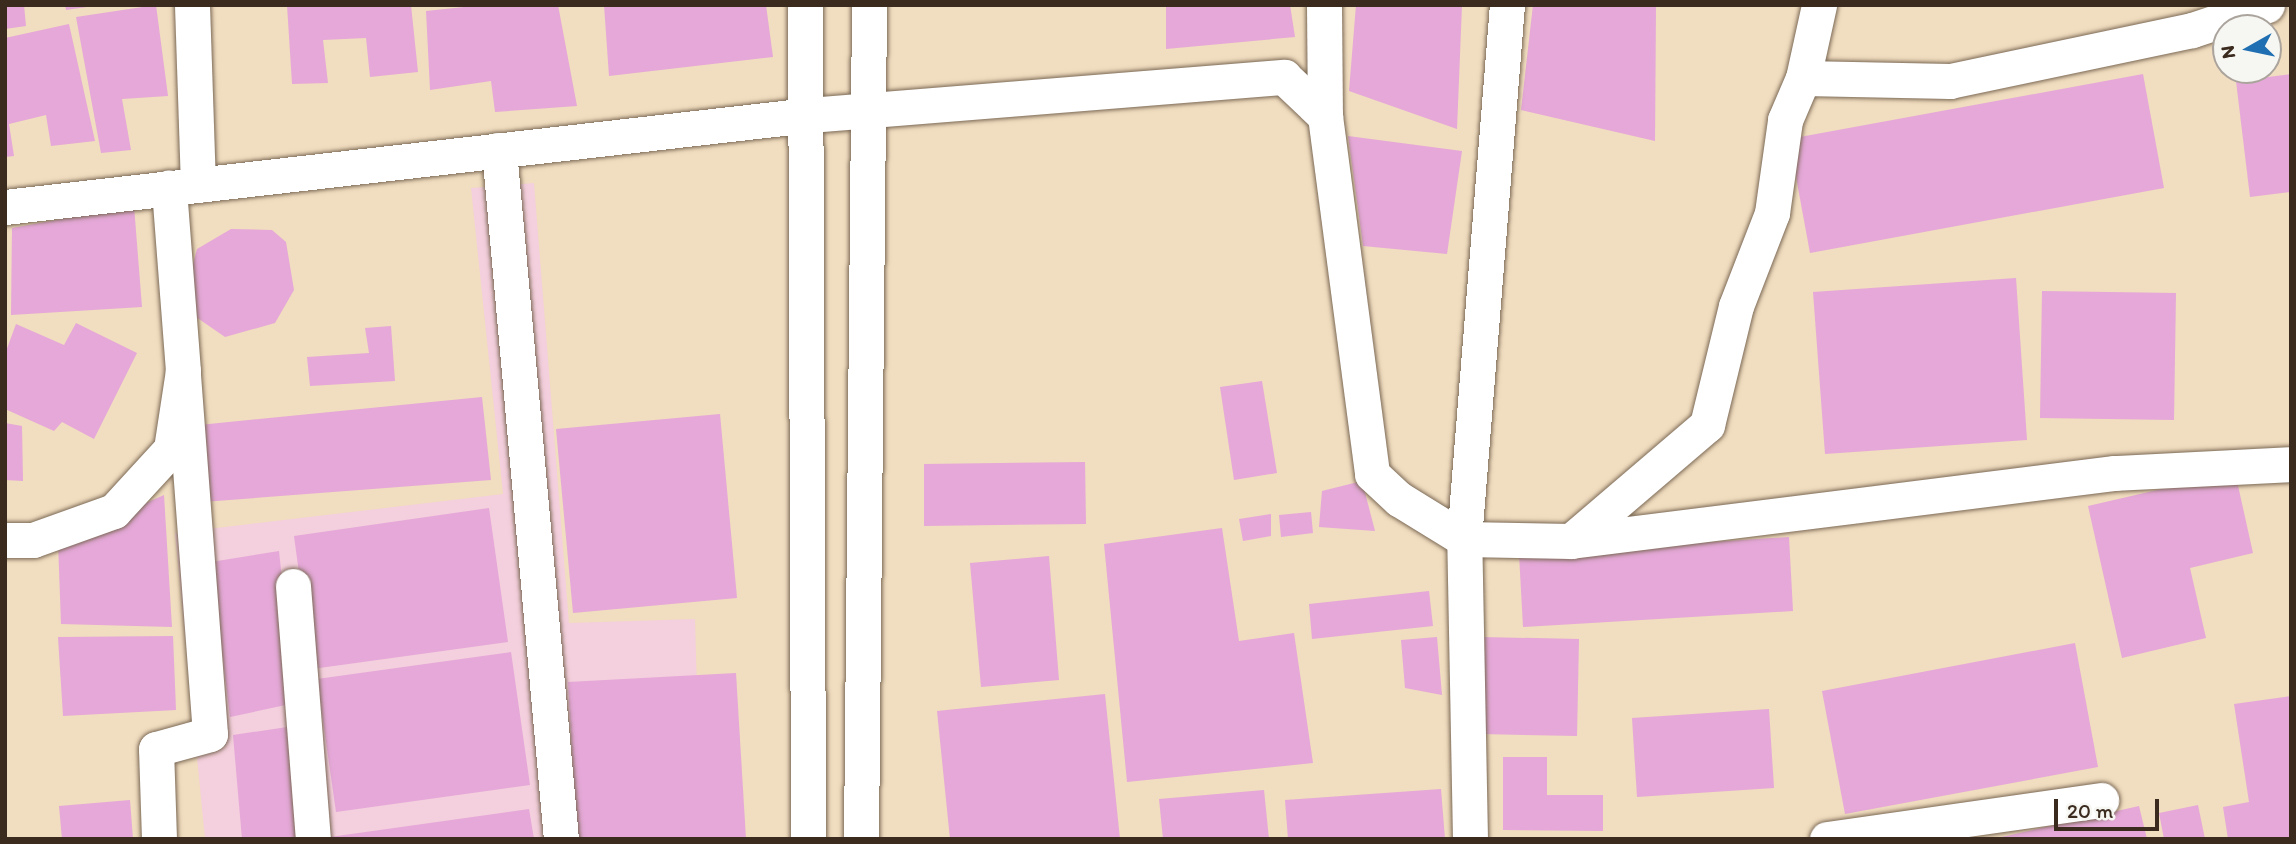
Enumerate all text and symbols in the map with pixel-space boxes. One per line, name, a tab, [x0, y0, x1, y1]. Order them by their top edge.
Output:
north arrow	[2212, 14, 2282, 84]
text: N	[2215, 44, 2240, 60]
scale bar	[2058, 784, 2163, 828]
text: 20 m	[2067, 798, 2113, 823]

